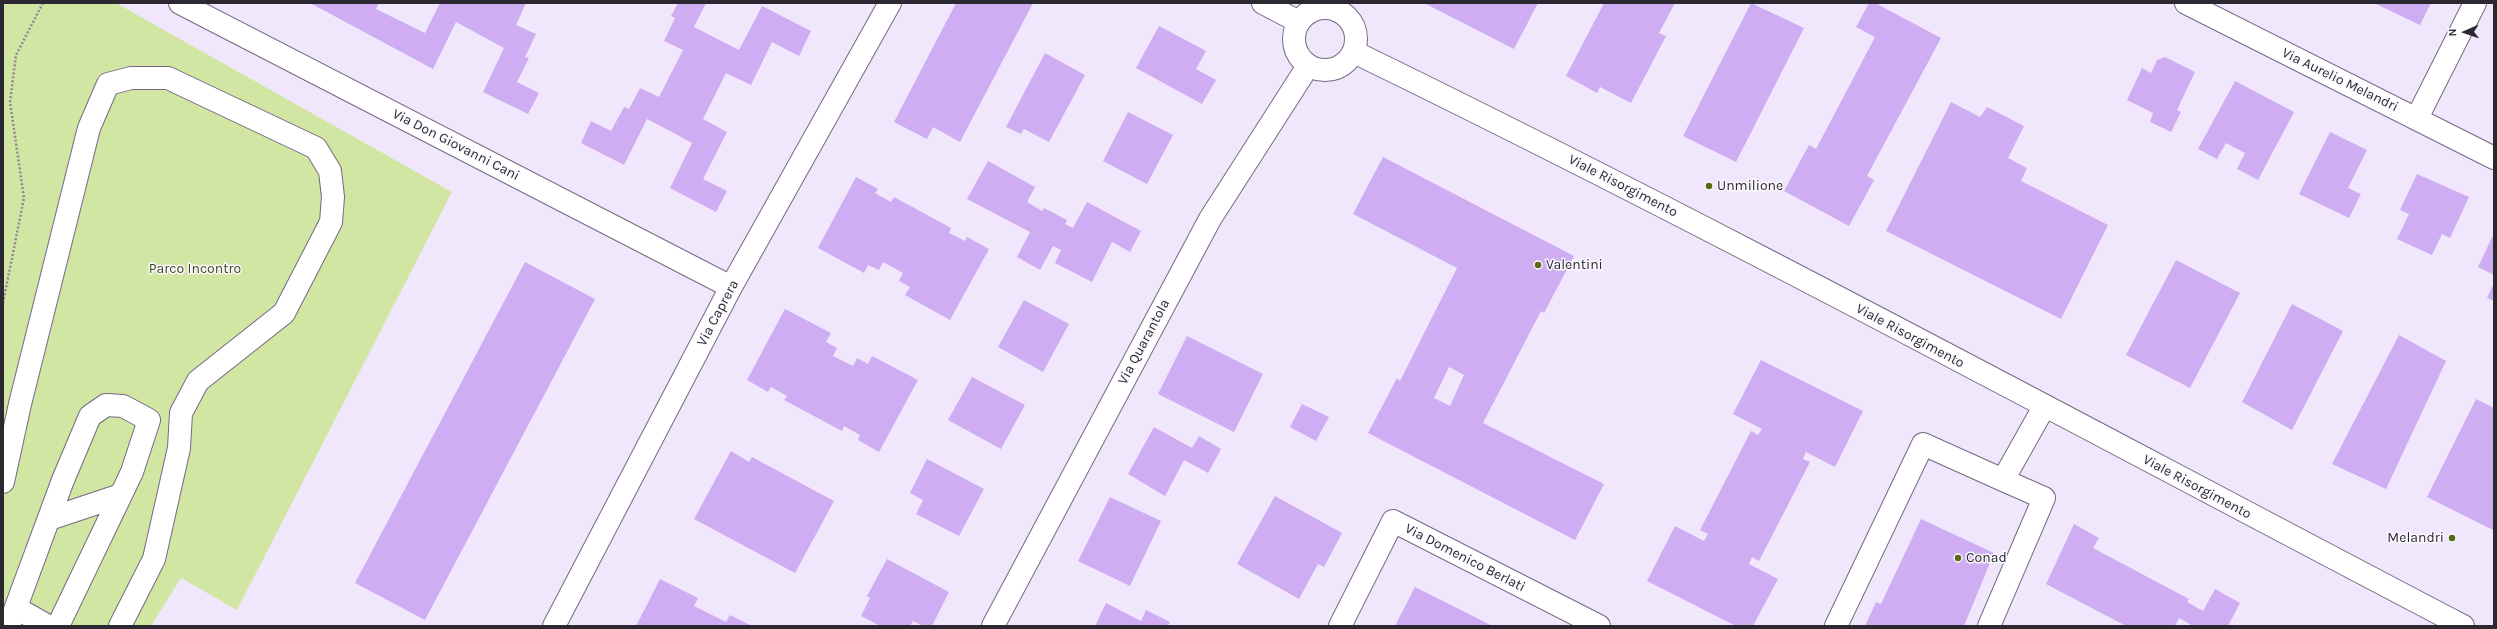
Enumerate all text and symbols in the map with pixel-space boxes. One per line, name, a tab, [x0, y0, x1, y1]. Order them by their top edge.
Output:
north arrow	[2445, 12, 2485, 52]
text: N	[2446, 28, 2459, 37]
street label: Via Aurelio Melandri	[2279, 44, 2401, 116]
street label: Via Don Giovanni Cani	[390, 106, 522, 184]
street label: Viale Risorgimento	[1566, 151, 1680, 221]
place label: Unmilione	[1717, 178, 1783, 194]
marker: Unmilione	[1704, 181, 1714, 191]
place label: Valentini	[1546, 257, 1603, 273]
marker: Valentini	[1533, 260, 1543, 270]
park label: Parco Incontro	[149, 261, 241, 277]
street label: Via Caprera	[694, 277, 742, 349]
street label: Via Quarantola	[1114, 296, 1174, 388]
street label: Viale Risorgimento	[1853, 300, 1967, 372]
street label: Viale Risorgimento	[2140, 451, 2254, 523]
street label: Via Domenico Berlati	[1402, 520, 1528, 596]
place label: Melandri	[2387, 530, 2444, 546]
marker: Melandri	[2447, 533, 2457, 543]
place label: Conad	[1966, 550, 2007, 566]
marker: Conad	[1953, 553, 1963, 563]

